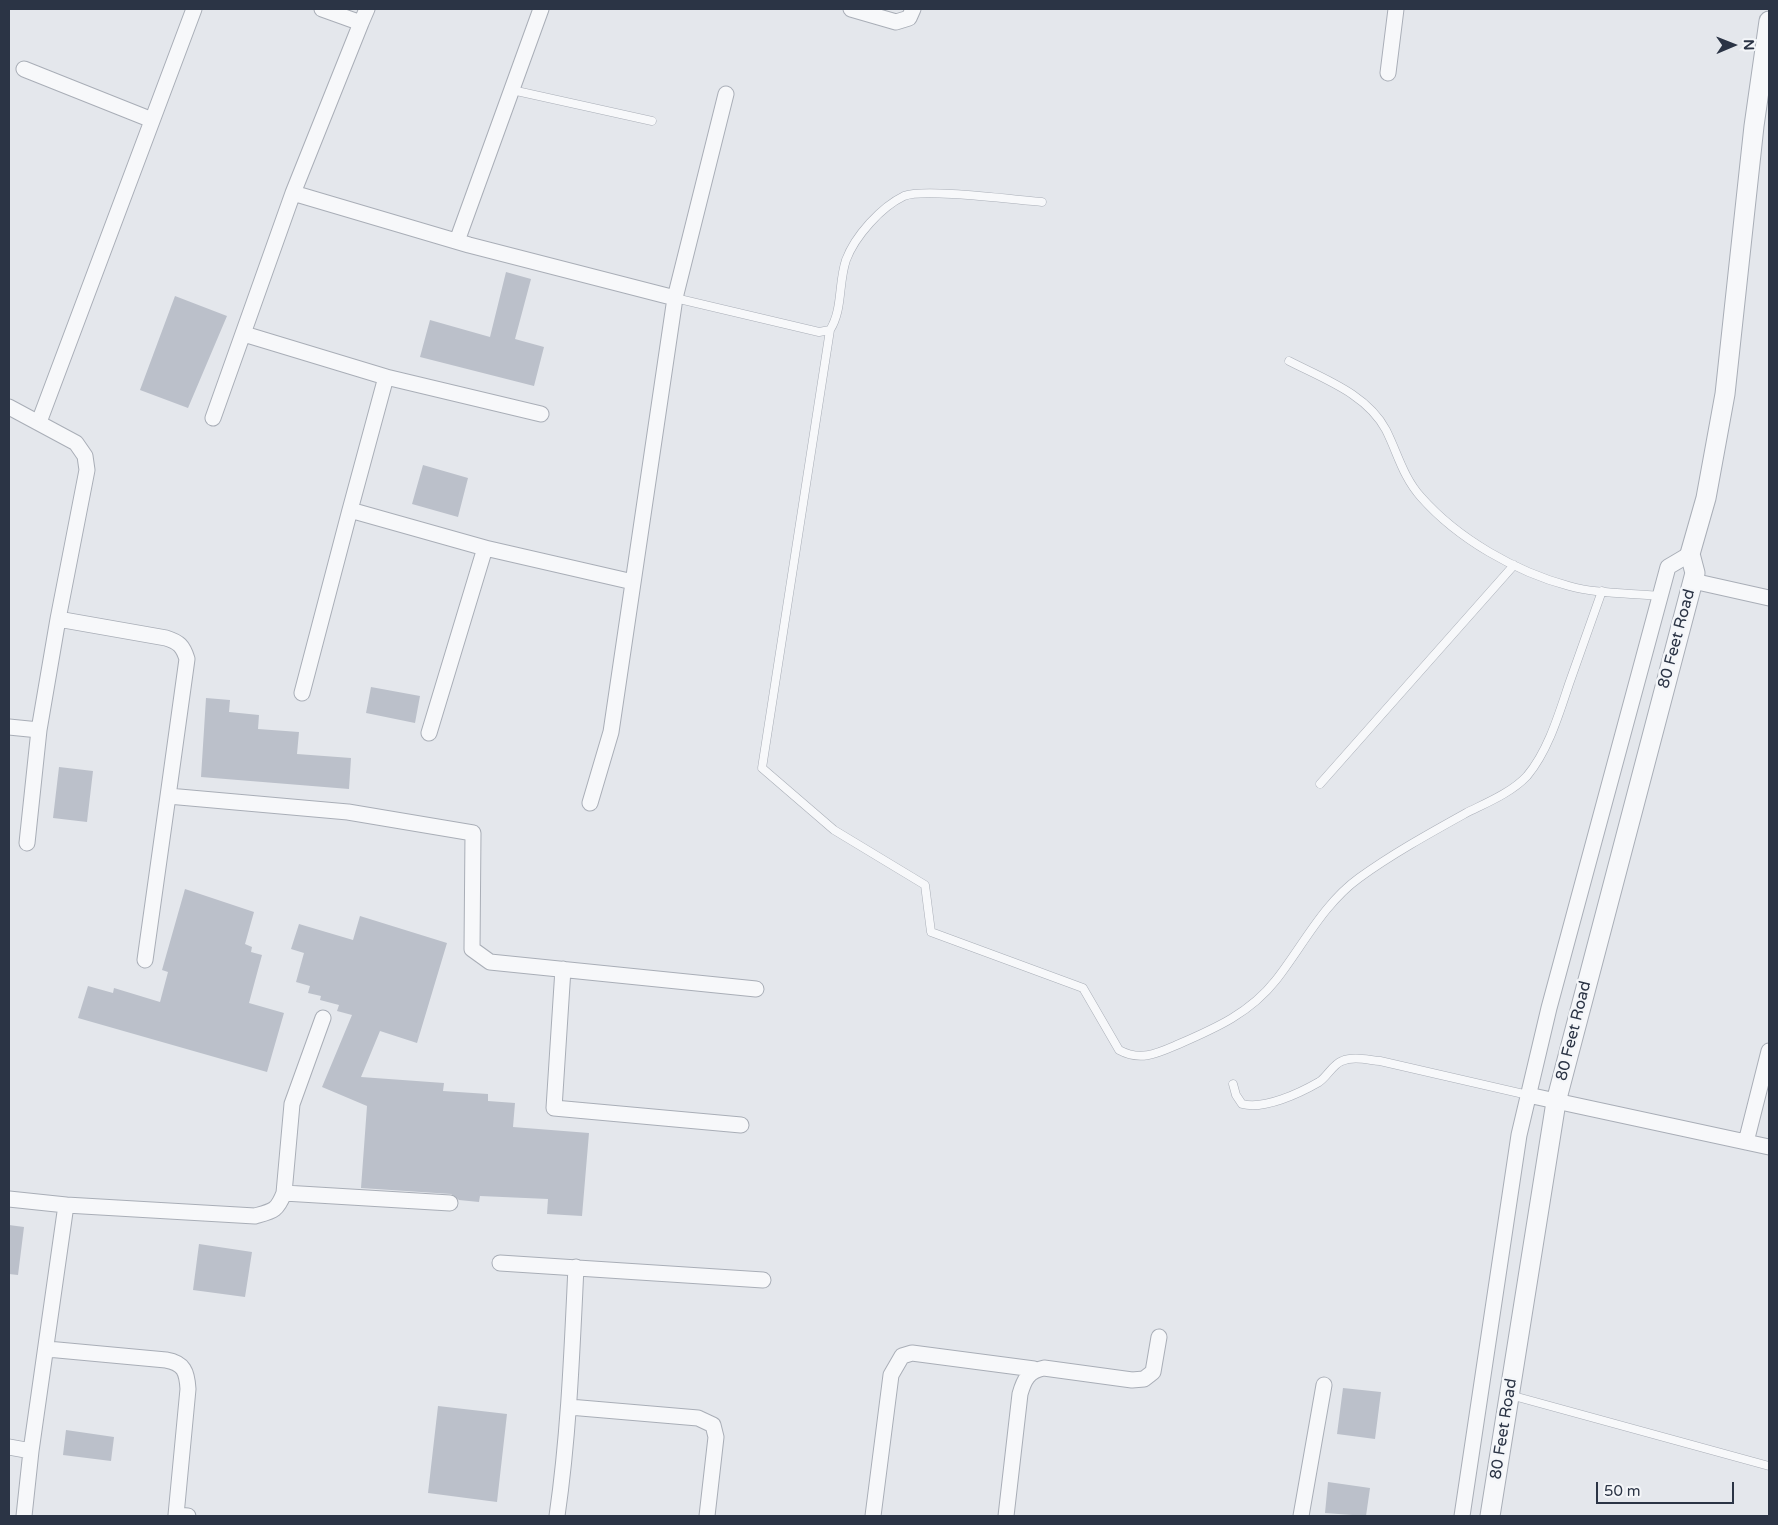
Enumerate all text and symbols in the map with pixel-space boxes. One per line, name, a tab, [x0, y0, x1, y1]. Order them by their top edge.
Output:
north arrow	[1708, 20, 1758, 70]
text: N	[1740, 39, 1757, 51]
street label: 80 Feet Road	[1655, 587, 1699, 691]
street label: 80 Feet Road	[1552, 979, 1596, 1083]
street label: 80 Feet Road	[1487, 1377, 1521, 1481]
scale bar	[1598, 1472, 1736, 1504]
text: 50 m	[1604, 1482, 1641, 1500]

